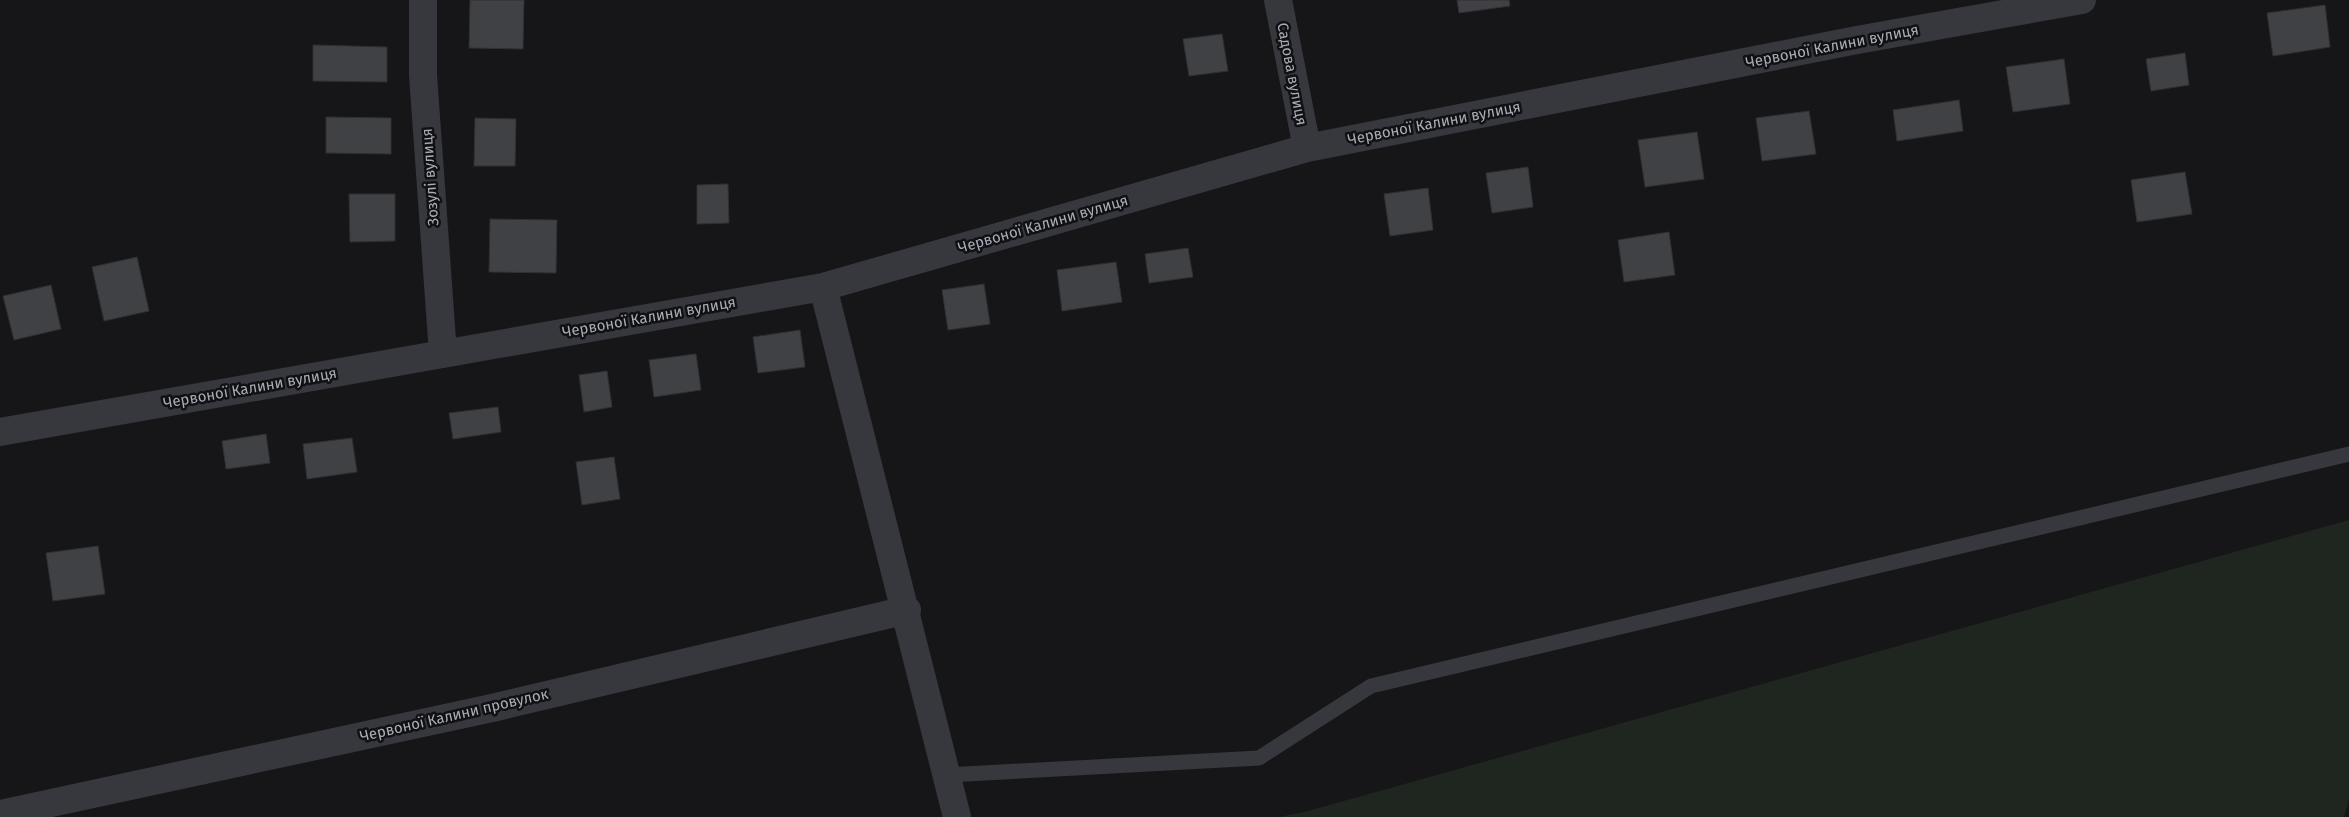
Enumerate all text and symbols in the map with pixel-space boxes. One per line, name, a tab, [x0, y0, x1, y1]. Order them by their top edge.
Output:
street label: Червоної Калини вулиця	[1744, 20, 1920, 72]
street label: Садова вулиця	[1273, 21, 1311, 127]
street label: Червоної Калини вулиця	[1346, 97, 1522, 149]
street label: Зозулі вулиця	[418, 128, 442, 226]
street label: Червоної Калини вулиця	[956, 191, 1130, 257]
street label: Червоної Калини вулиця	[561, 293, 737, 341]
street label: Червоної Калини вулиця	[162, 364, 338, 412]
street label: Червоної Калини провулок	[358, 684, 550, 745]

